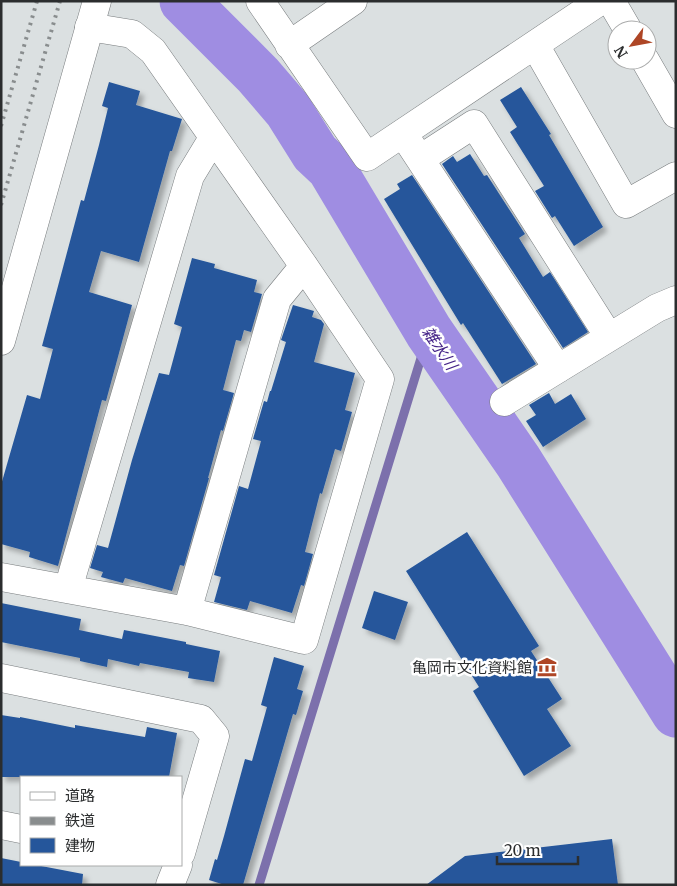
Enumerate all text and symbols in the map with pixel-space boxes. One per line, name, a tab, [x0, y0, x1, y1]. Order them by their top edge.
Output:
north arrow	[607, 20, 657, 70]
text: N	[610, 42, 632, 61]
water label: 雑水川	[418, 323, 463, 375]
museum icon: 亀岡市文化資料館	[536, 656, 558, 678]
place label: 亀岡市文化資料館	[412, 658, 532, 677]
legend	[20, 776, 182, 866]
text: 道路	[65, 786, 95, 805]
text: 鉄道	[65, 811, 95, 830]
scale bar	[497, 834, 578, 866]
text: 建物	[65, 836, 95, 855]
text: 20 m	[504, 841, 541, 860]

